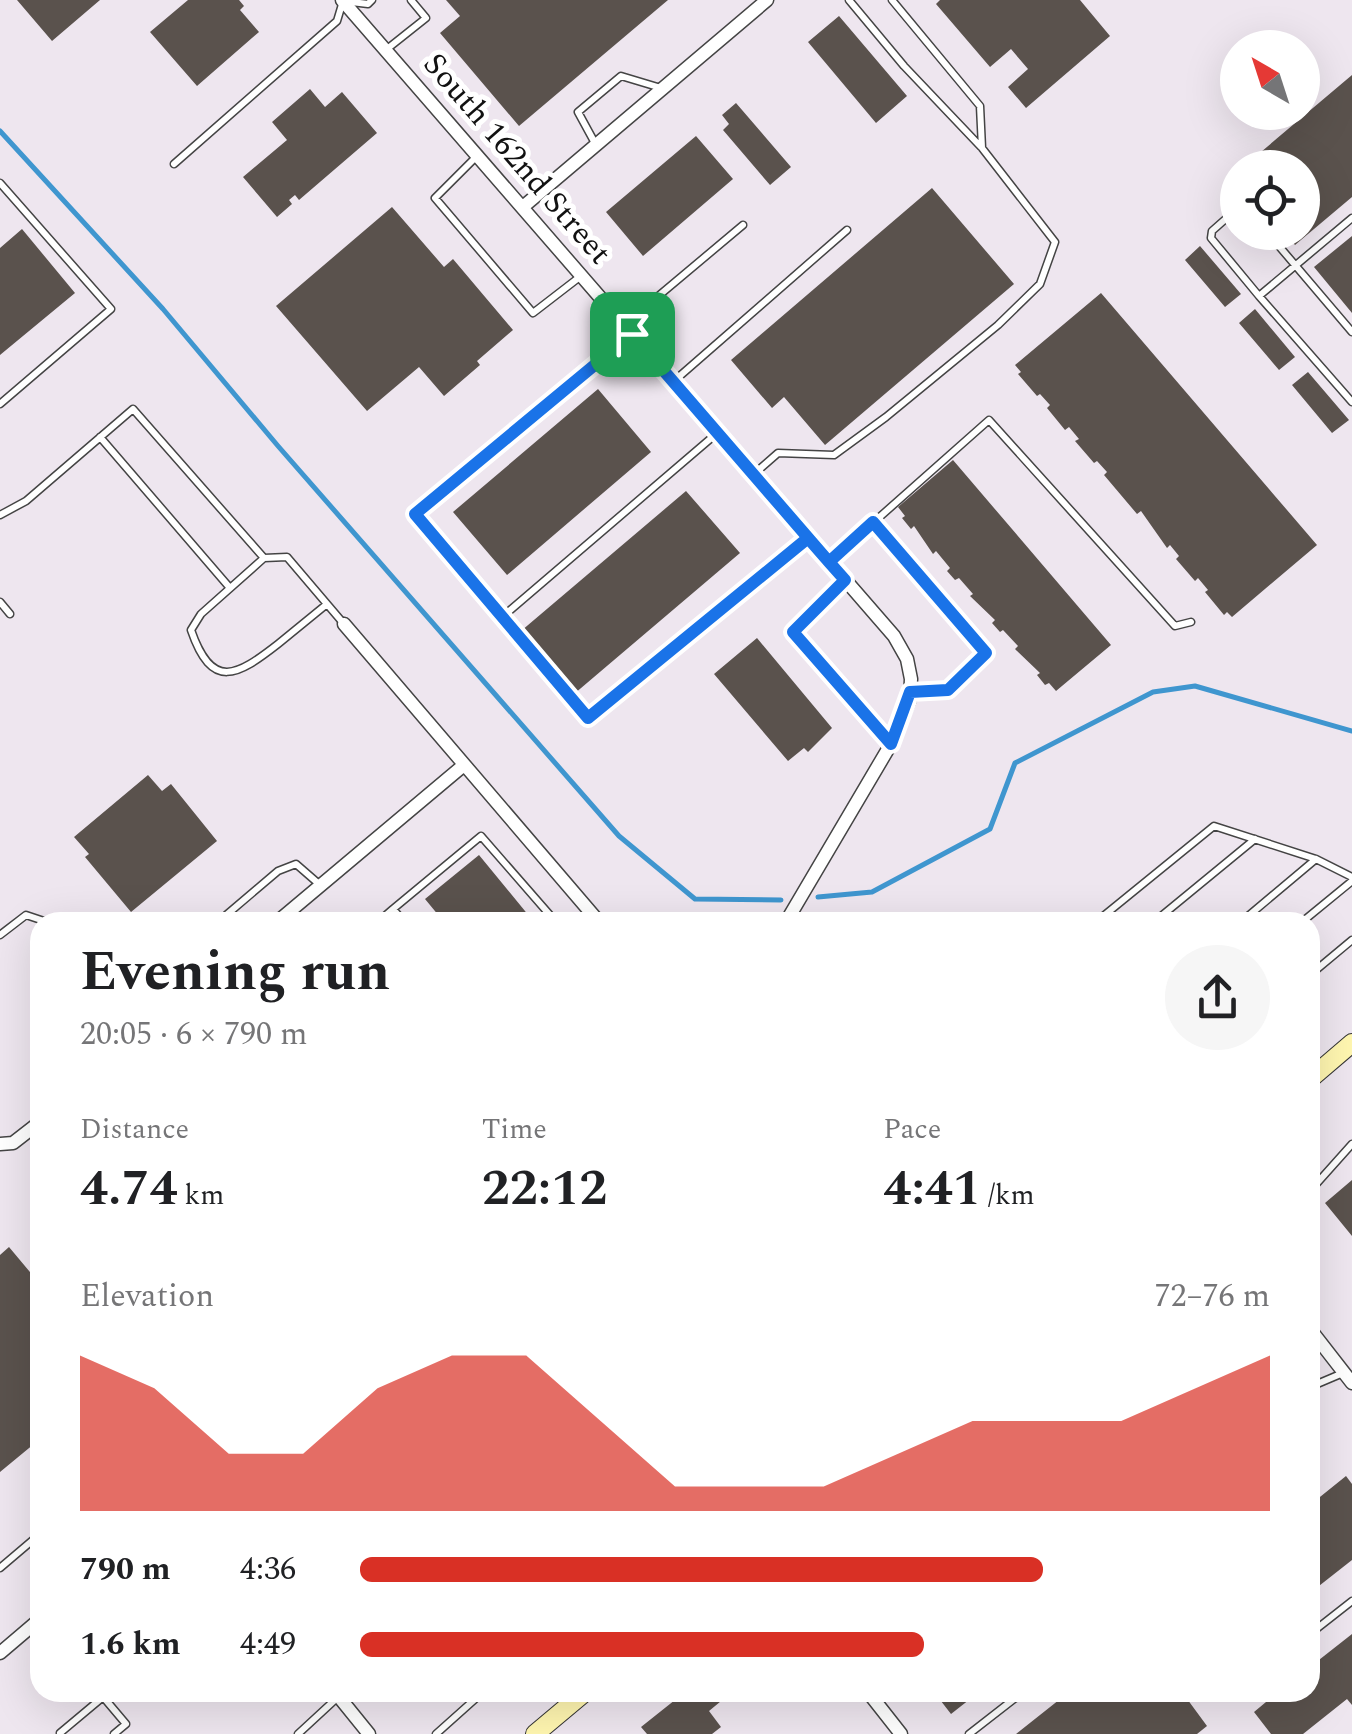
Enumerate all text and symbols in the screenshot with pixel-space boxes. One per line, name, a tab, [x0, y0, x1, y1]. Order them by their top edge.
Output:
north arrow	[1220, 30, 1320, 130]
map controls	[1220, 30, 1320, 250]
street label: South 162nd Street	[411, 42, 623, 276]
button: locate	[1220, 150, 1320, 250]
pin	[590, 292, 675, 377]
icon: arrive	[605, 307, 660, 362]
text: Evening run	[80, 931, 390, 1014]
button: share	[1165, 945, 1270, 1050]
text: 20:05 · 6 × 790 m	[80, 1010, 308, 1059]
text: Distance	[80, 1108, 189, 1151]
text: Time	[482, 1108, 547, 1151]
text: Pace	[883, 1108, 941, 1151]
text: 4.74	[80, 1151, 178, 1227]
text: 22:12	[482, 1151, 607, 1227]
text: 4:41	[883, 1151, 981, 1227]
text: km	[178, 1174, 224, 1217]
text: /km	[981, 1174, 1035, 1217]
text: Elevation	[80, 1272, 214, 1321]
text: 72–76 m	[1154, 1272, 1270, 1321]
text: 790 m	[80, 1545, 171, 1594]
text: 4:36	[240, 1545, 296, 1594]
text: 1.6 km	[80, 1620, 181, 1669]
text: 4:49	[240, 1620, 296, 1669]

